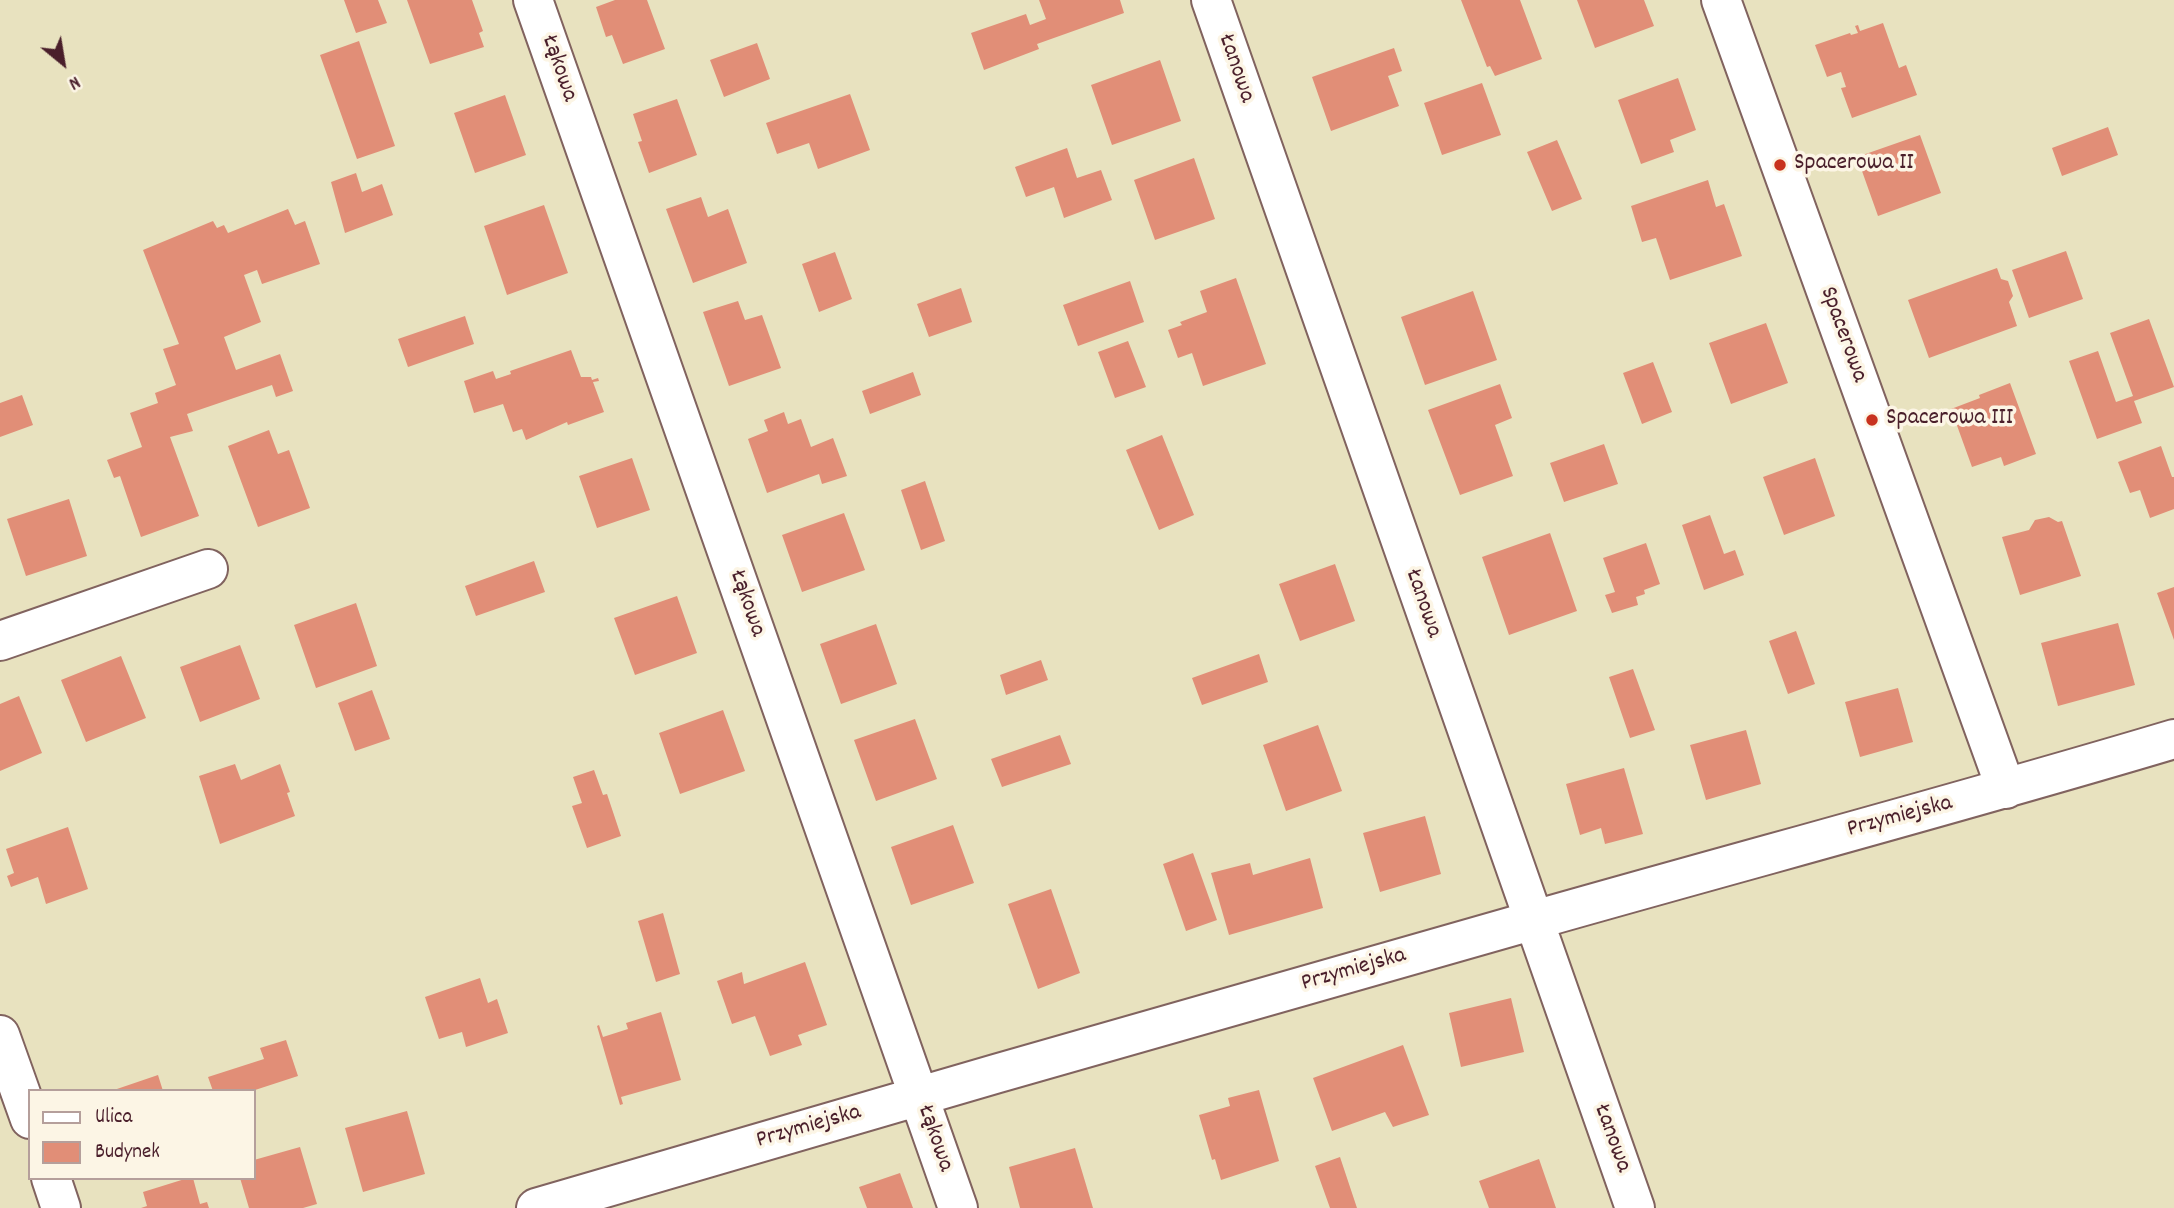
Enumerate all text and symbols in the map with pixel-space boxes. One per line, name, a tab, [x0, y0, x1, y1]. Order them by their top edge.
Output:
north arrow	[28, 28, 98, 98]
street label: Łanowa	[1210, 31, 1260, 107]
street label: Łąkowa	[533, 32, 583, 106]
text: N	[63, 68, 85, 96]
place label: Spacerowa II	[1794, 151, 1914, 179]
marker: Spacerowa II	[1772, 157, 1788, 173]
street label: Spacerowa	[1811, 283, 1873, 387]
place label: Spacerowa III	[1886, 406, 2013, 434]
marker: Spacerowa III	[1864, 412, 1880, 428]
street label: Łanowa	[1397, 566, 1447, 642]
street label: Łąkowa	[721, 567, 771, 641]
street label: Przymiejska	[1844, 790, 1956, 846]
street label: Przymiejska	[1298, 942, 1410, 1000]
legend	[28, 1089, 256, 1180]
street label: Przymiejska	[753, 1099, 865, 1157]
street label: Łanowa	[1586, 1101, 1636, 1177]
street label: Łąkowa	[909, 1102, 959, 1176]
text: Ulica	[95, 1103, 132, 1133]
text: Budynek	[95, 1138, 160, 1168]

